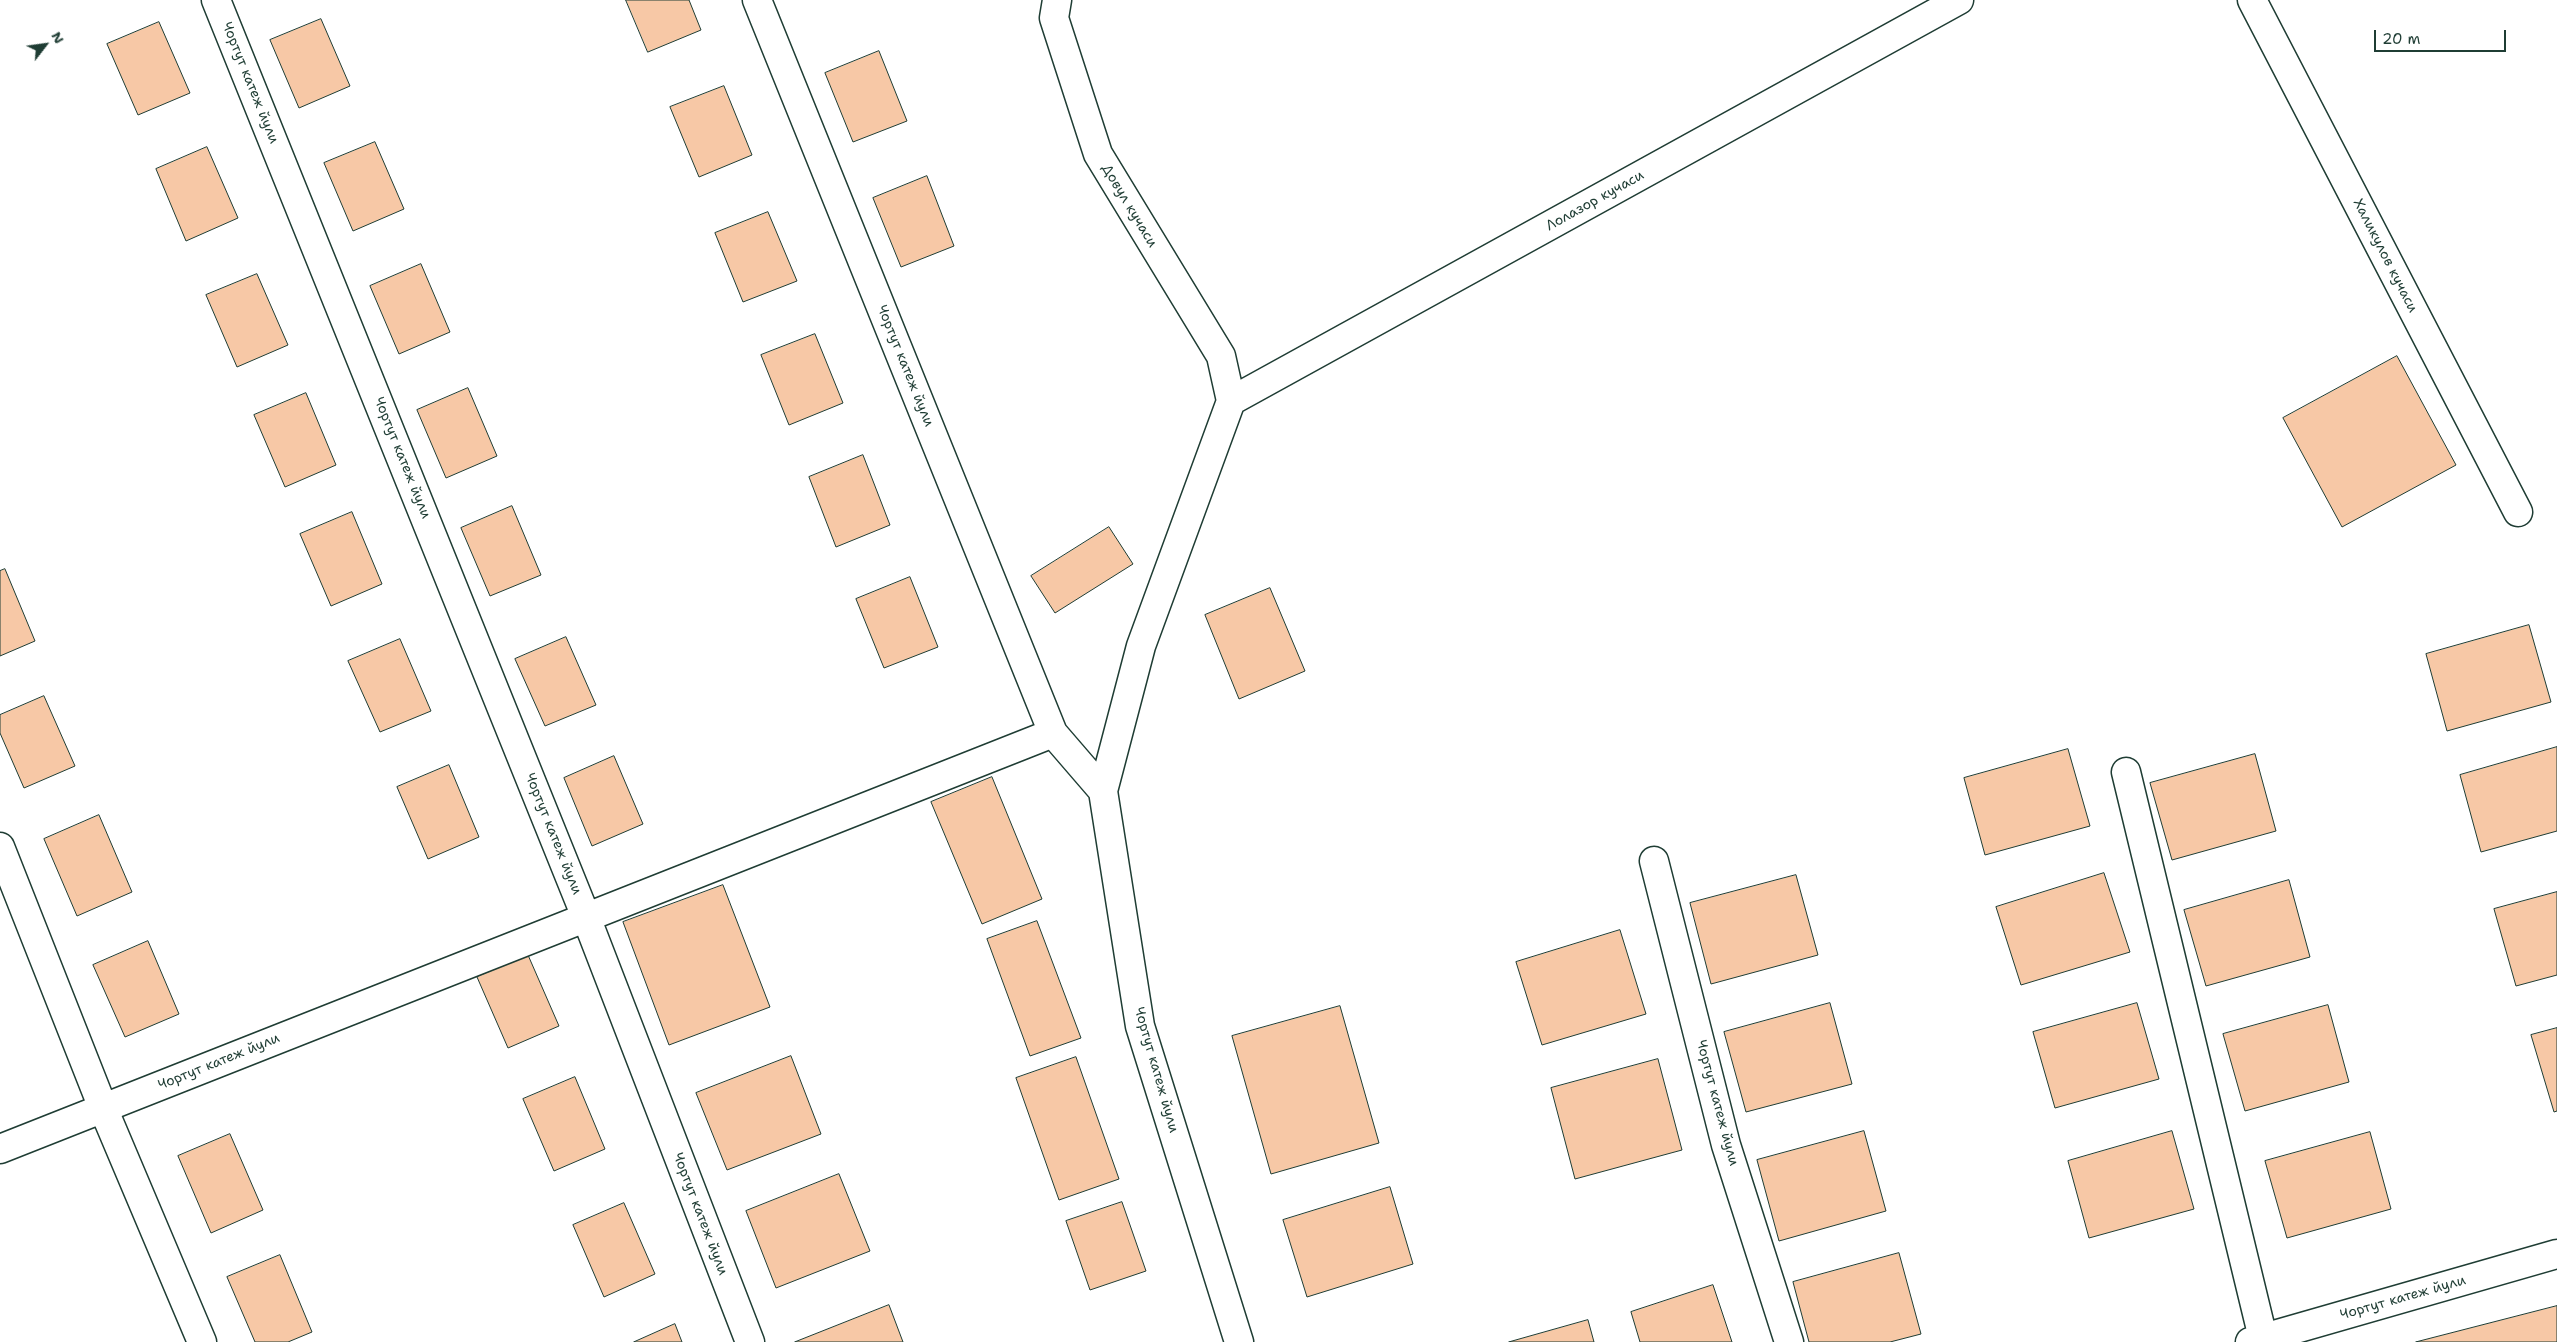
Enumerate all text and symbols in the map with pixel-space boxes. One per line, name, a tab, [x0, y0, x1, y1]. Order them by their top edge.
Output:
north arrow	[20, 20, 70, 70]
street label: Чортут катеж йули	[218, 20, 282, 146]
scale bar	[2377, 20, 2510, 52]
text: N	[47, 28, 69, 47]
text: 20 m	[2382, 29, 2421, 49]
street label: Довул кучаси	[1098, 161, 1160, 251]
street label: Лолазор кучаси	[1543, 167, 1647, 235]
street label: Халикулов кучаси	[2349, 196, 2421, 316]
street label: Чортут катеж йули	[873, 303, 937, 429]
street label: Чортут катеж йули	[370, 395, 434, 521]
street label: Чортут катеж йули	[521, 771, 585, 897]
street label: Чортут катеж йули	[1130, 1005, 1182, 1135]
street label: Чортут катеж йули	[156, 1030, 282, 1094]
street label: Чортут катеж йули	[1692, 1038, 1742, 1168]
street label: Чортут катеж йули	[669, 1150, 731, 1278]
street label: Чортут катеж йули	[2338, 1272, 2468, 1324]

